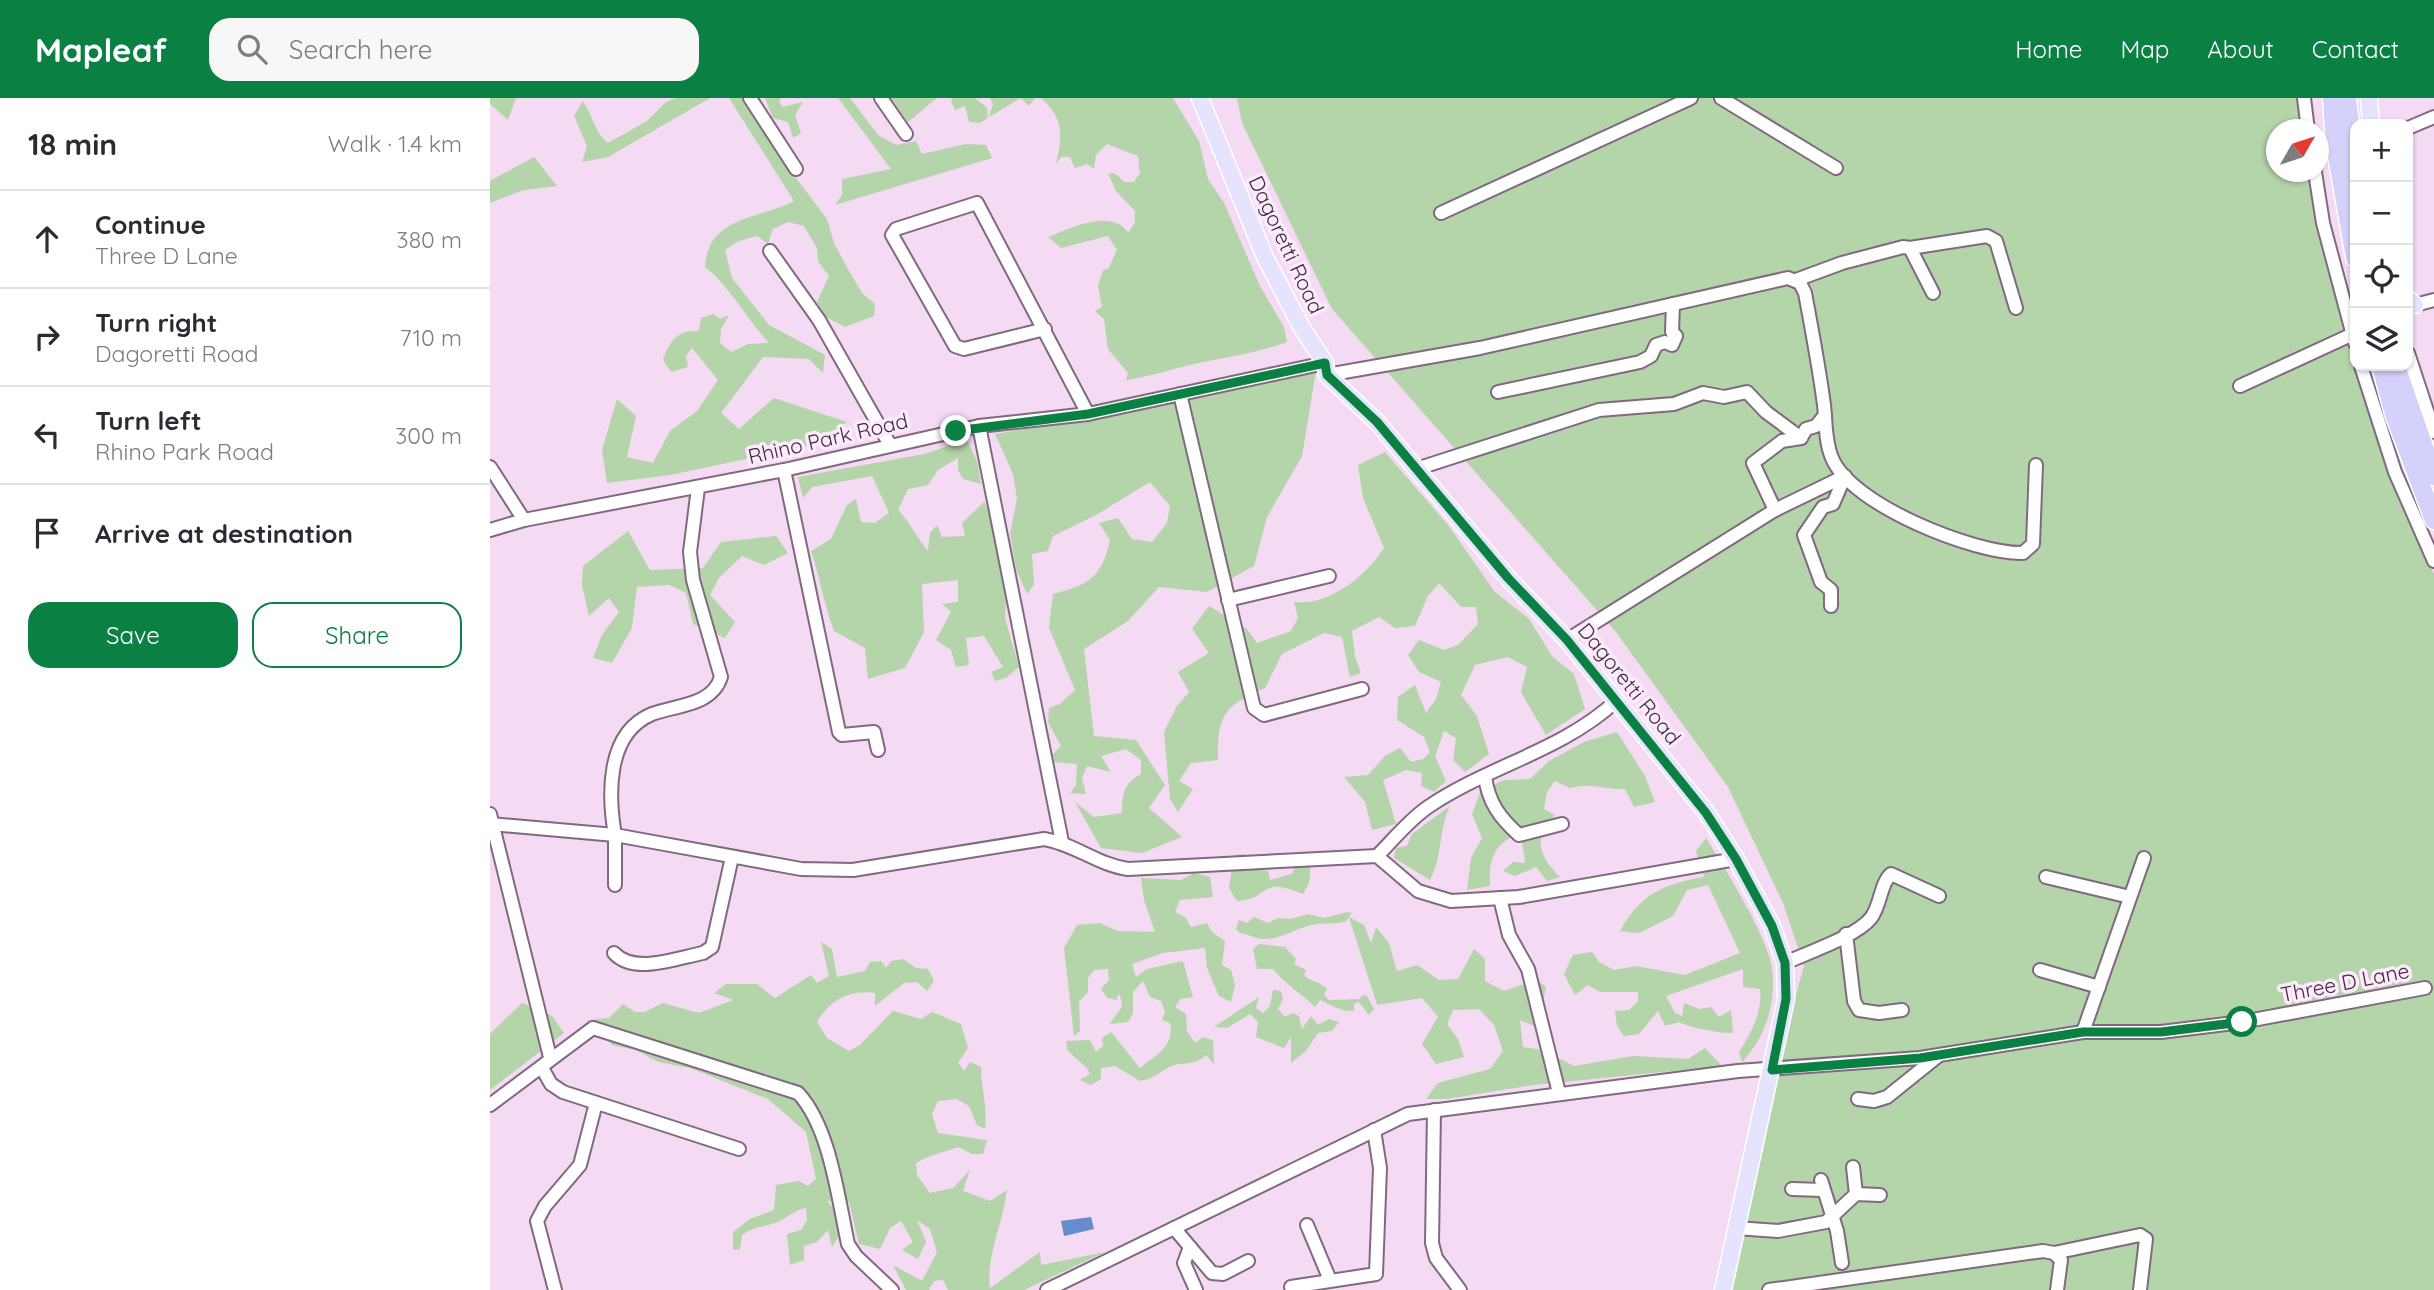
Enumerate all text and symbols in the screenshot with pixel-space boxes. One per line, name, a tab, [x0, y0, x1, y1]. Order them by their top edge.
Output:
search box	[209, 18, 699, 81]
text: Mapleaf	[35, 29, 167, 70]
icon: search	[233, 30, 271, 68]
text: Search here	[289, 33, 432, 66]
text: Home	[2015, 34, 2082, 64]
text: Map	[2120, 34, 2169, 64]
text: About	[2207, 34, 2274, 64]
text: Contact	[2312, 34, 2399, 64]
north arrow	[2266, 119, 2329, 182]
map controls	[2350, 119, 2413, 371]
button: +	[2350, 119, 2413, 182]
text: 18 min	[28, 125, 117, 163]
text: Walk · 1.4 km	[328, 129, 462, 158]
street label: Dagoretti Road	[1244, 171, 1330, 318]
button: −	[2350, 182, 2413, 245]
text: Continue	[95, 208, 206, 241]
icon: ahead	[28, 220, 66, 258]
text: 380 m	[397, 225, 462, 254]
text: Three D Lane	[95, 241, 238, 270]
button: locate	[2350, 245, 2413, 308]
text: Turn right	[95, 306, 217, 339]
button: layers	[2350, 308, 2413, 371]
icon: right	[28, 318, 66, 356]
text: 710 m	[400, 323, 462, 352]
text: Dagoretti Road	[95, 339, 258, 368]
text: Turn left	[95, 404, 202, 437]
street label: Rhino Park Road	[745, 407, 910, 469]
route end	[940, 415, 971, 446]
icon: left	[28, 416, 66, 454]
text: 300 m	[395, 421, 462, 450]
text: Rhino Park Road	[95, 437, 274, 466]
icon: arrive	[28, 514, 66, 552]
text: Arrive at destination	[95, 517, 353, 550]
button: Save	[28, 602, 238, 668]
button: Share	[252, 602, 462, 668]
street label: Dagoretti Road	[1573, 617, 1687, 750]
street label: Three D Lane	[2278, 957, 2411, 1007]
route start	[2226, 1006, 2257, 1037]

